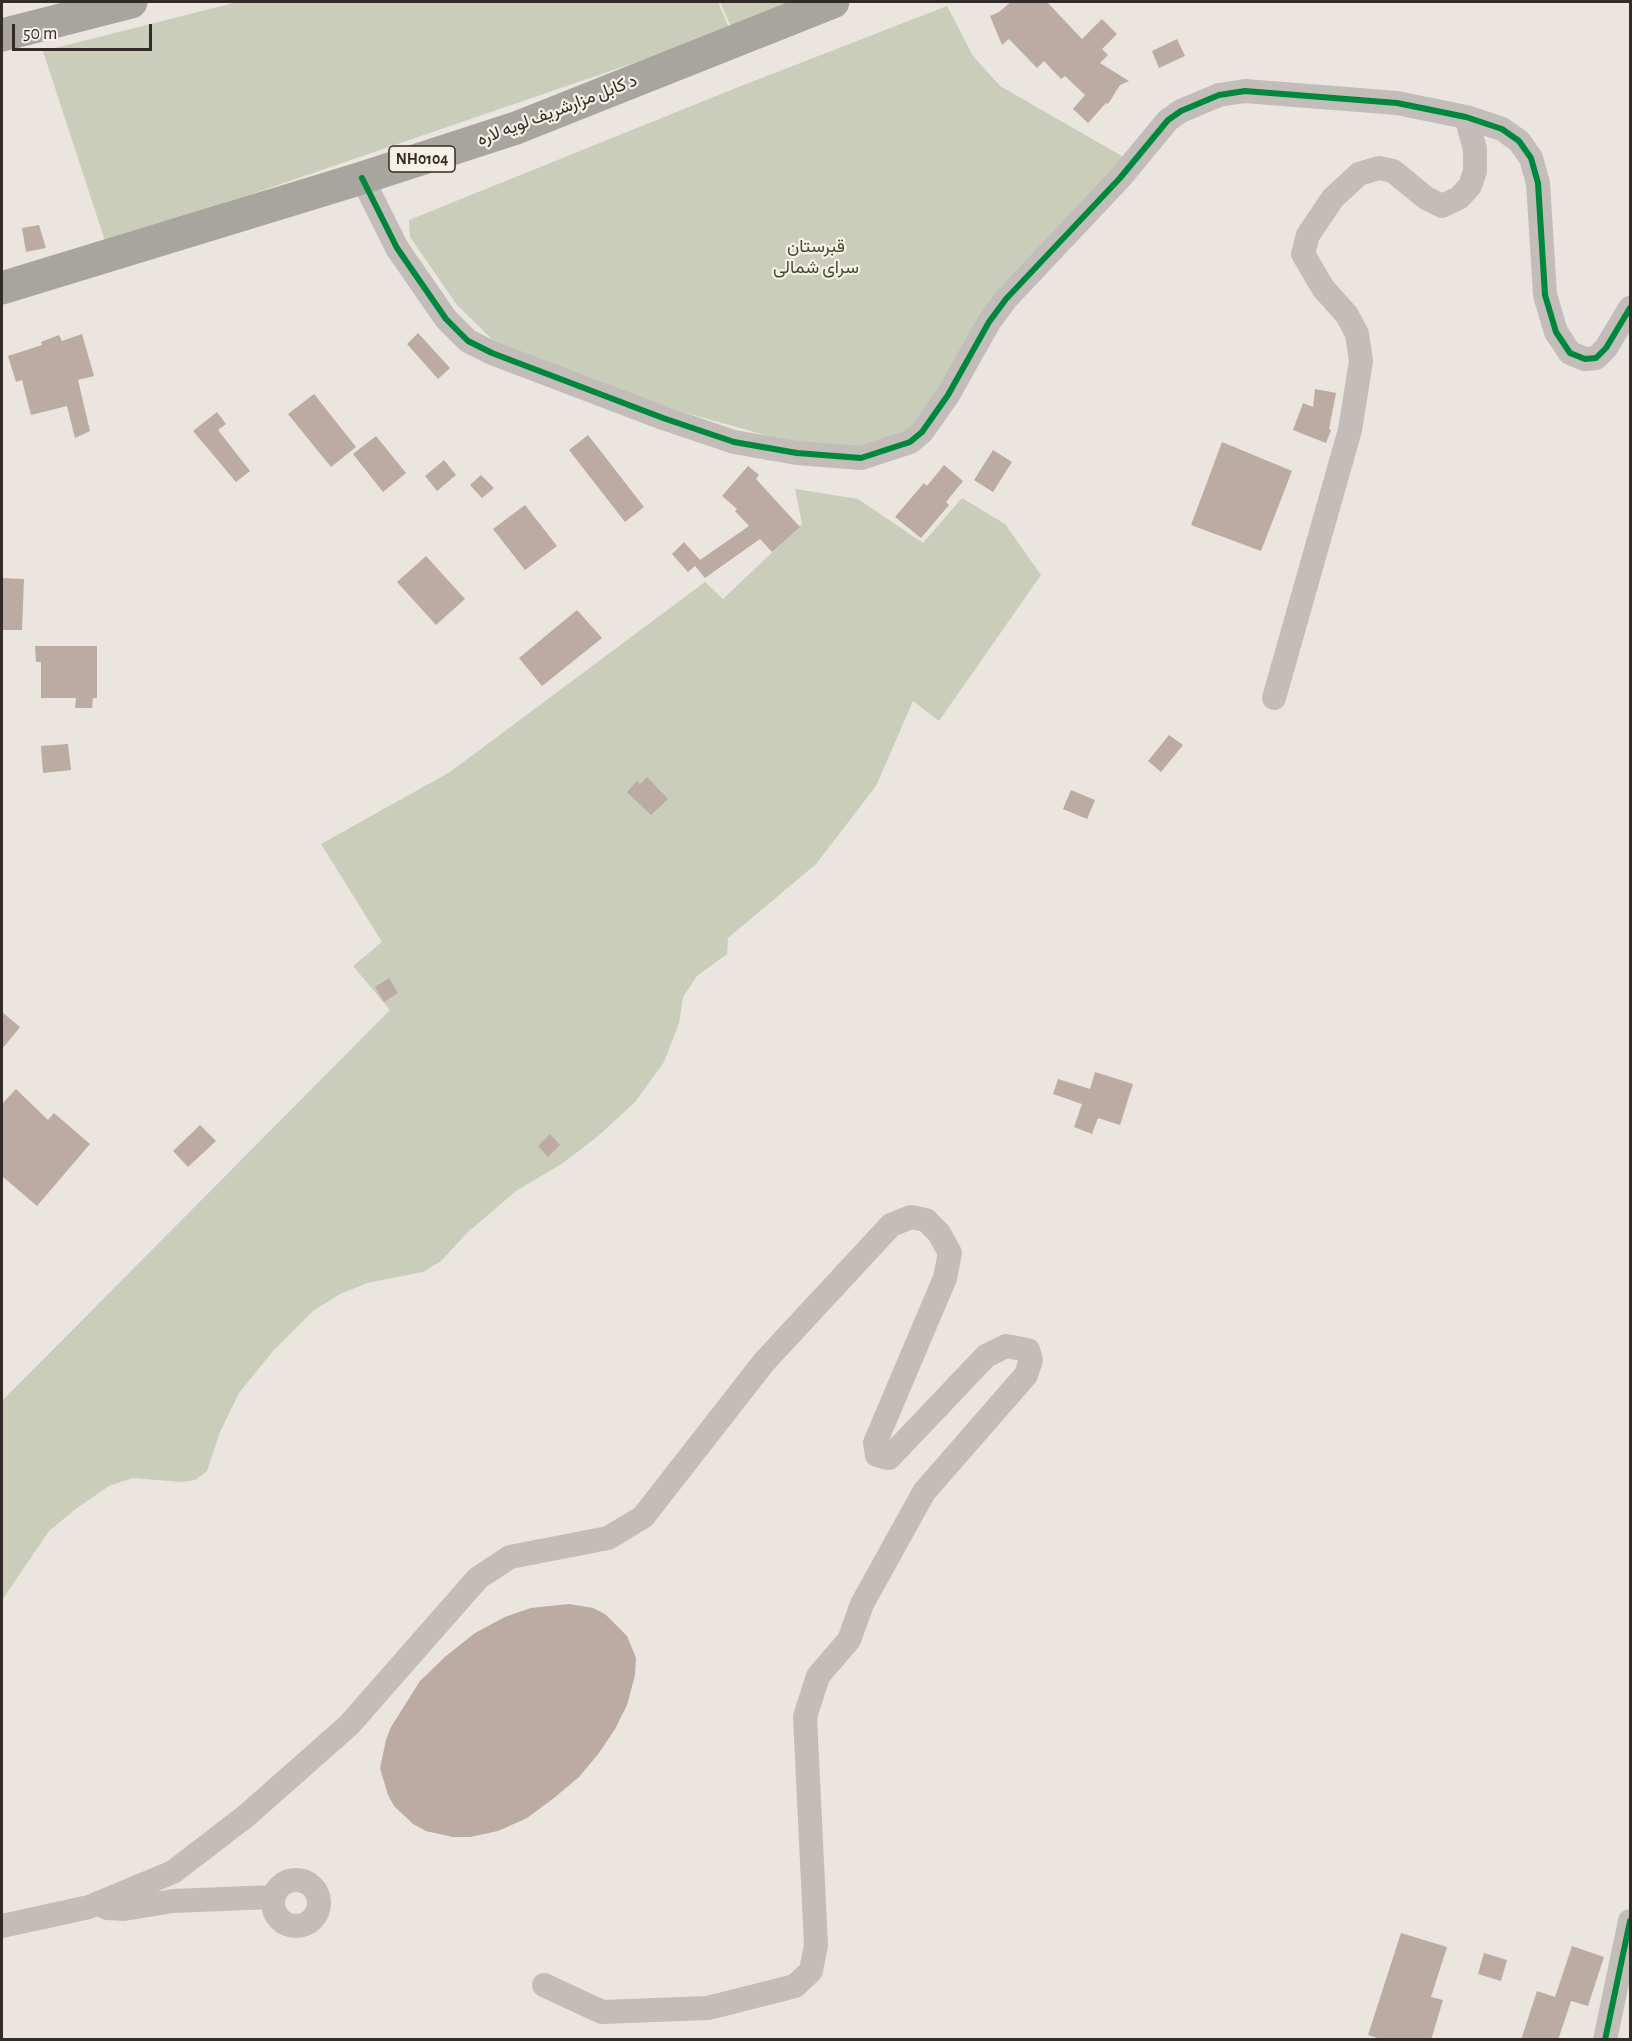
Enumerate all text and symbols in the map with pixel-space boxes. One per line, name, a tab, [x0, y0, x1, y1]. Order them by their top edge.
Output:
scale bar	[15, 12, 154, 50]
text: 50 m	[23, 25, 57, 43]
street label: د کابل مزارشریف لویه لاره	[474, 69, 640, 151]
road number: NH0104	[389, 146, 455, 172]
park label: قبرستان سرای شمالی	[773, 236, 859, 278]

